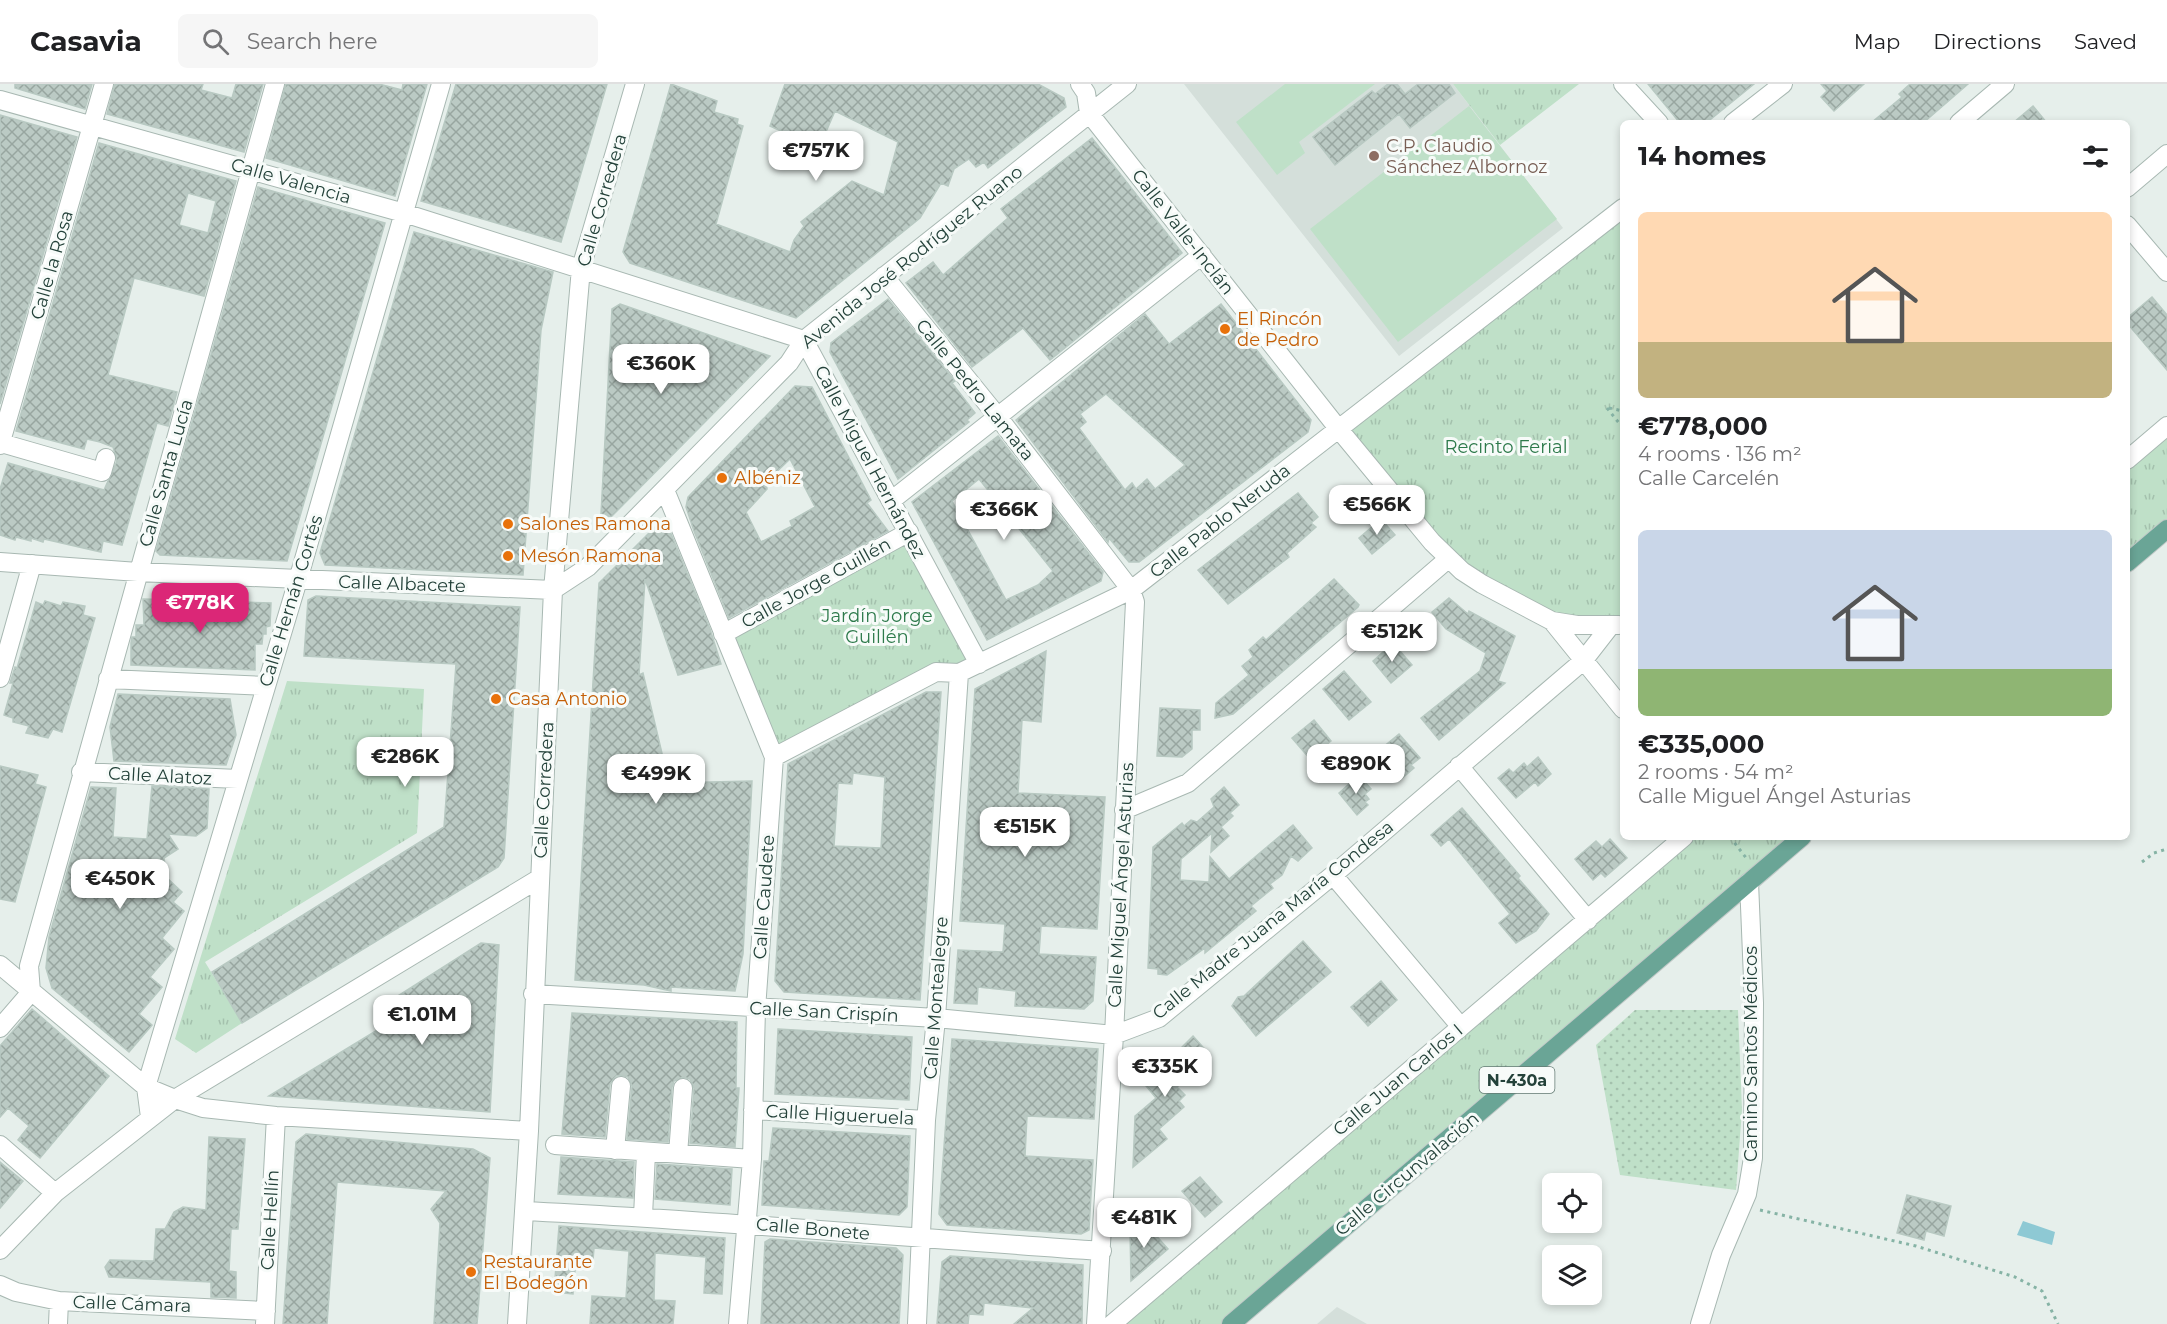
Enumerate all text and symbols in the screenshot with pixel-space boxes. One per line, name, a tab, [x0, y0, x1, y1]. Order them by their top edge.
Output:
search box	[178, 14, 598, 68]
text: Casavia	[30, 24, 142, 58]
icon: search	[199, 25, 232, 58]
text: Search here	[247, 28, 378, 55]
text: Map	[1854, 29, 1900, 54]
text: Directions	[1933, 29, 2041, 54]
text: Saved	[2074, 29, 2137, 54]
street label: Calle Corredera	[573, 131, 631, 269]
pin: €757K	[774, 131, 858, 182]
place label: C.P. Claudio Sánchez Albornoz	[1386, 135, 1548, 178]
text: €757K	[782, 138, 850, 162]
text: 14 homes	[1638, 140, 1766, 172]
icon: filters	[2079, 140, 2112, 173]
marker: C.P. Claudio Sánchez Albornoz	[1367, 149, 1381, 163]
street label: Calle Valencia	[228, 153, 354, 209]
street label: Avenida José Rodríguez Ruano	[797, 161, 1027, 353]
street label: Calle Valle-Inclán	[1127, 165, 1239, 299]
street label: Calle la Rosa	[26, 208, 78, 322]
icon: home	[1821, 251, 1929, 359]
place label: El Rincón de Pedro	[1237, 308, 1322, 351]
street label: Calle Pedro Lamata	[911, 315, 1039, 465]
marker: El Rincón de Pedro	[1218, 322, 1232, 336]
pin: €360K	[619, 344, 703, 395]
text: €360K	[626, 351, 696, 375]
street label: Calle Miguel Hernández	[810, 362, 930, 562]
street label: Calle Santa Lucía	[134, 397, 198, 549]
text: €778,000	[1638, 410, 1768, 442]
park label: Recinto Ferial	[1444, 436, 1568, 458]
text: 4 rooms · 136 m²	[1638, 442, 1802, 466]
street label: Calle Pablo Neruda	[1145, 459, 1295, 583]
text: Calle Carcelén	[1638, 466, 1780, 490]
place label: Albéniz	[734, 467, 801, 489]
marker: Albéniz	[715, 471, 729, 485]
pin: €566K	[1335, 485, 1419, 536]
pin: €366K	[962, 490, 1046, 541]
text: €566K	[1343, 492, 1411, 516]
text: €366K	[970, 497, 1038, 521]
street label: Calle Hernán Cortés	[254, 512, 328, 690]
place label: Salones Ramona	[520, 513, 671, 535]
marker: Salones Ramona	[501, 517, 515, 531]
street label: Calle Jorge Guillén	[737, 533, 895, 633]
place label: Mesón Ramona	[520, 545, 662, 567]
marker: Mesón Ramona	[501, 549, 515, 563]
icon: home	[1821, 569, 1929, 677]
street label: Calle Albacete	[338, 571, 466, 597]
pin: €778K	[158, 583, 242, 634]
text: €778K	[166, 590, 234, 614]
park label: Jardín Jorge Guillén	[820, 605, 933, 648]
pin: €512K	[1350, 612, 1434, 663]
text: €512K	[1361, 619, 1423, 643]
place label: Casa Antonio	[508, 688, 627, 710]
marker: Casa Antonio	[489, 692, 503, 706]
street label: Calle Corredera	[529, 721, 559, 859]
text: €335,000	[1638, 728, 1764, 760]
pin: €286K	[363, 737, 447, 788]
text: €286K	[371, 744, 439, 768]
pin: €890K	[1314, 744, 1398, 795]
text: €890K	[1321, 751, 1391, 775]
pin: €499K	[614, 754, 698, 805]
text: 2 rooms · 54 m²	[1638, 760, 1794, 784]
text: €499K	[621, 761, 691, 785]
street label: Calle Alatoz	[107, 762, 213, 790]
street label: Calle Miguel Ángel Asturias	[1104, 762, 1138, 1008]
text: Calle Miguel Ángel Asturias	[1638, 784, 1911, 808]
pin: €515K	[983, 807, 1067, 858]
text: €515K	[994, 814, 1056, 838]
street label: Calle Madre Juana María Condesa	[1148, 816, 1398, 1024]
street label: Calle Caudete	[749, 834, 779, 960]
pin: €450K	[78, 859, 162, 910]
text: €450K	[85, 866, 155, 890]
street label: Calle Montealegre	[919, 916, 953, 1080]
street label: Camino Santos Médicos	[1740, 946, 1762, 1162]
pin: €1.01M	[373, 995, 471, 1046]
street label: Calle San Crispín	[749, 997, 899, 1027]
text: €1.01M	[387, 1002, 457, 1026]
street label: Calle Juan Carlos I	[1329, 1019, 1467, 1141]
pin: €335K	[1123, 1047, 1207, 1098]
text: €335K	[1132, 1054, 1198, 1078]
road number: N-430a	[1480, 1067, 1555, 1093]
street label: Calle Higueruela	[765, 1100, 915, 1130]
street label: Calle Circunvalación	[1331, 1107, 1483, 1241]
street label: Calle Hellín	[256, 1169, 284, 1271]
map controls	[1542, 1173, 1602, 1305]
button: locate	[1542, 1173, 1602, 1233]
pin: €481K	[1102, 1198, 1186, 1249]
text: €481K	[1111, 1205, 1177, 1229]
street label: Calle Bonete	[755, 1213, 871, 1245]
button: layers	[1542, 1245, 1602, 1305]
place label: Restaurante El Bodegón	[483, 1251, 593, 1294]
marker: Restaurante El Bodegón	[464, 1265, 478, 1279]
street label: Calle Cámara	[72, 1291, 192, 1317]

